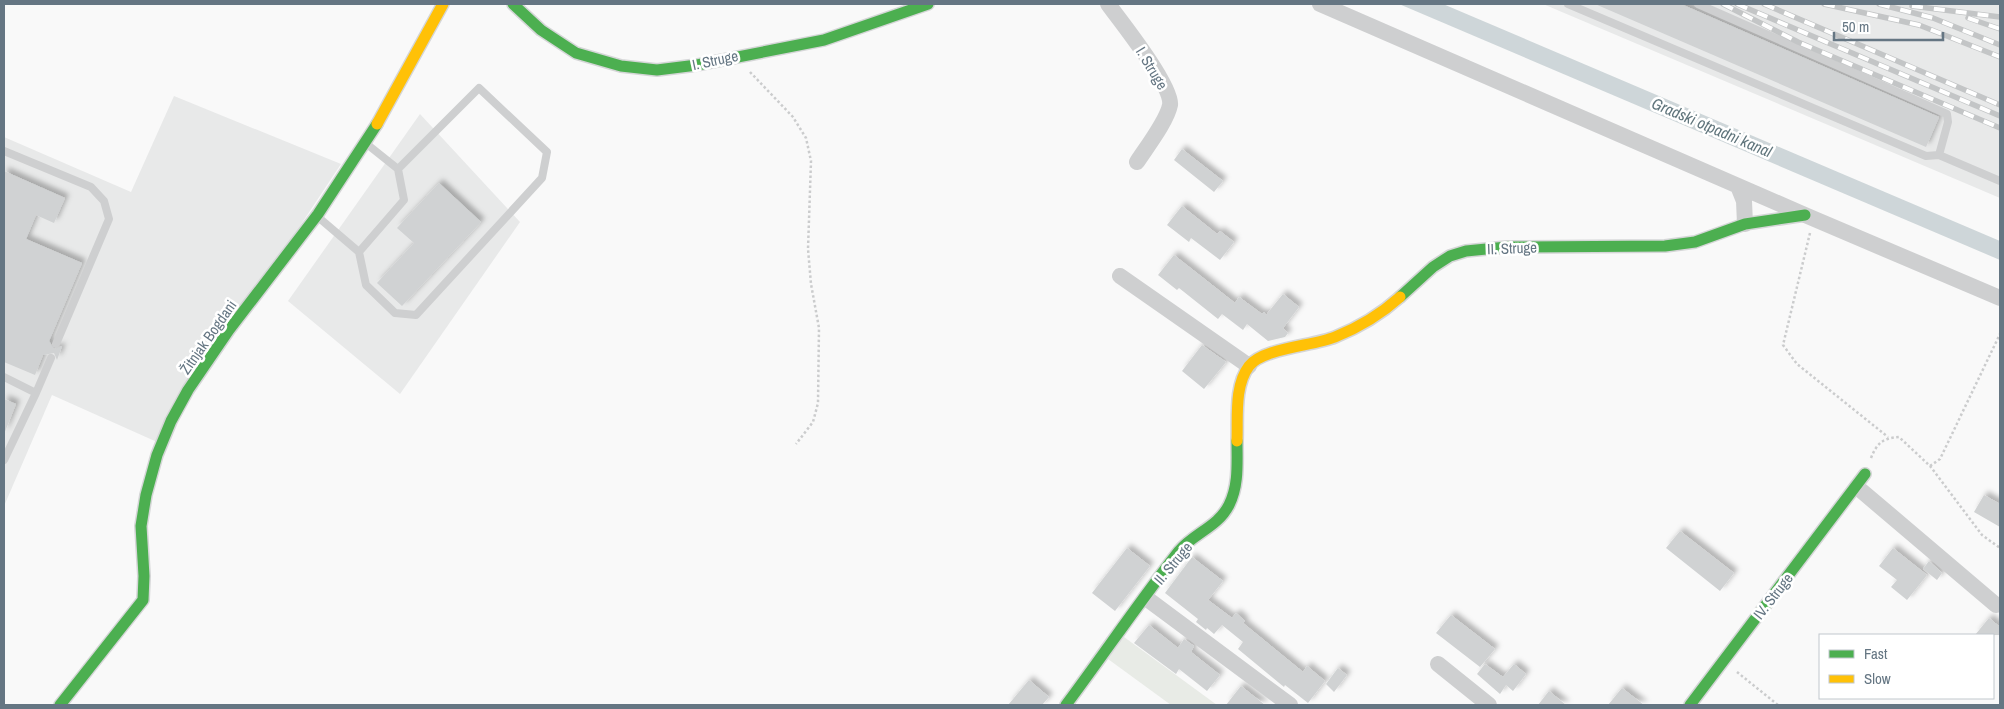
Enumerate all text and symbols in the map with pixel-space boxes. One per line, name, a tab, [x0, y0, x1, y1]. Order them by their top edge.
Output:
scale bar	[1834, 10, 1943, 42]
text: 50 m	[1842, 16, 1869, 37]
street label: I. Struge	[1131, 43, 1173, 93]
street label: I. Struge	[690, 45, 740, 75]
water label: Gradski otpadni kanal	[1649, 92, 1776, 163]
street label: II. Struge	[1487, 237, 1537, 259]
street label: Žitnjak Bogdani	[175, 296, 241, 378]
street label: II. Struge	[1149, 537, 1197, 589]
street label: IV. Struge	[1748, 568, 1798, 624]
legend	[1819, 634, 1994, 699]
text: Fast	[1864, 643, 1888, 664]
text: Slow	[1864, 668, 1891, 689]

